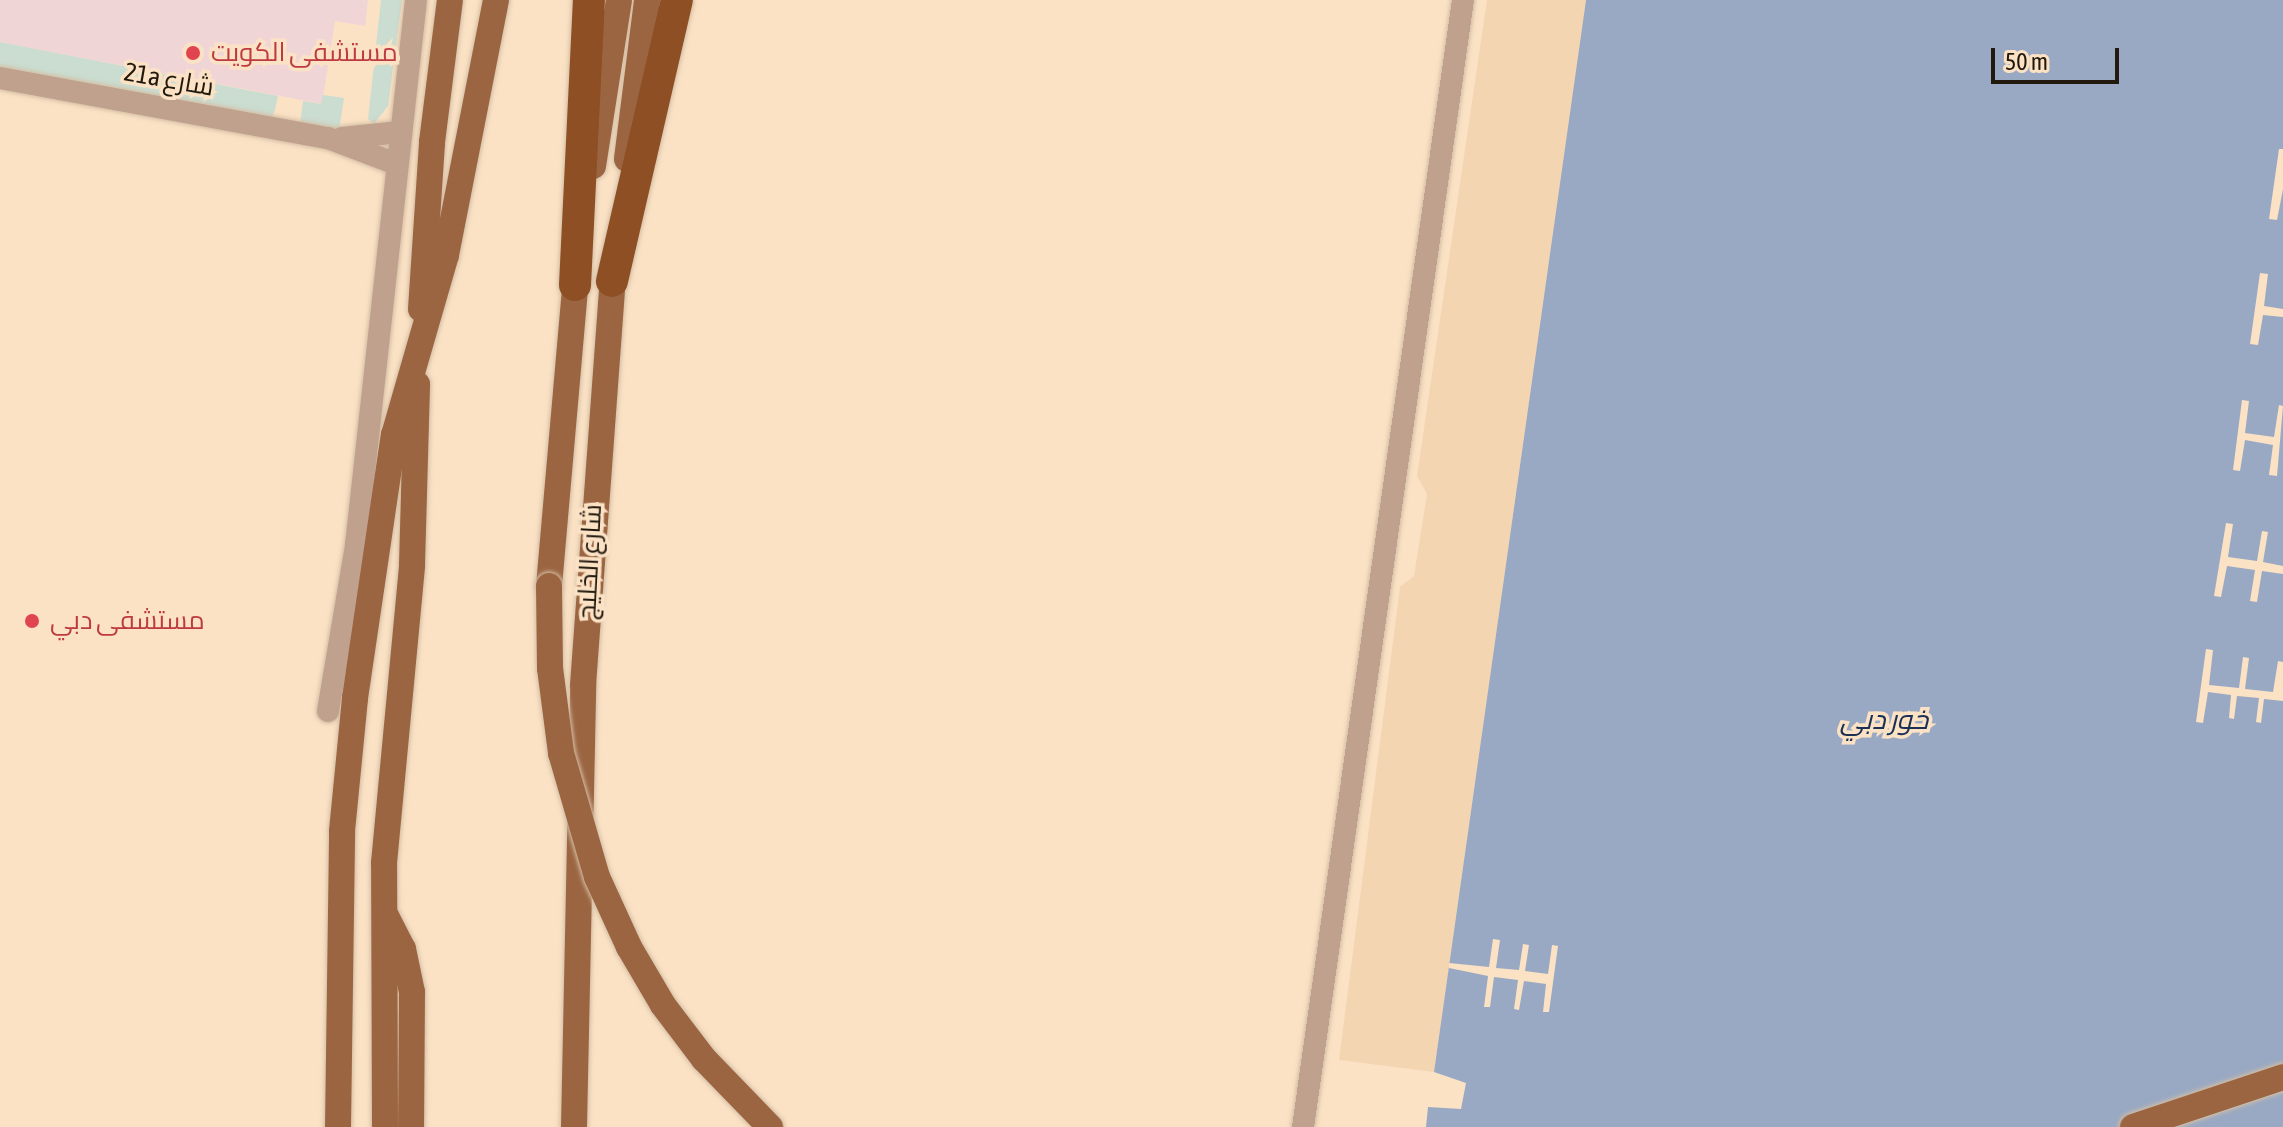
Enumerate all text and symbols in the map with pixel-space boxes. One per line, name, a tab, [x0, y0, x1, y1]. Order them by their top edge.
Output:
scale bar	[1995, 32, 2123, 82]
place label: مستشفى الكويت	[211, 37, 398, 69]
marker: مستشفى الكويت	[182, 42, 204, 64]
text: 50 m	[2005, 48, 2048, 75]
street label: 21a شارع	[122, 57, 216, 103]
street label: شارع الخليج	[571, 503, 609, 621]
place label: مستشفى دبي	[50, 605, 205, 637]
marker: مستشفى دبي	[21, 610, 43, 632]
water label: خور دبي	[1840, 702, 1928, 736]

